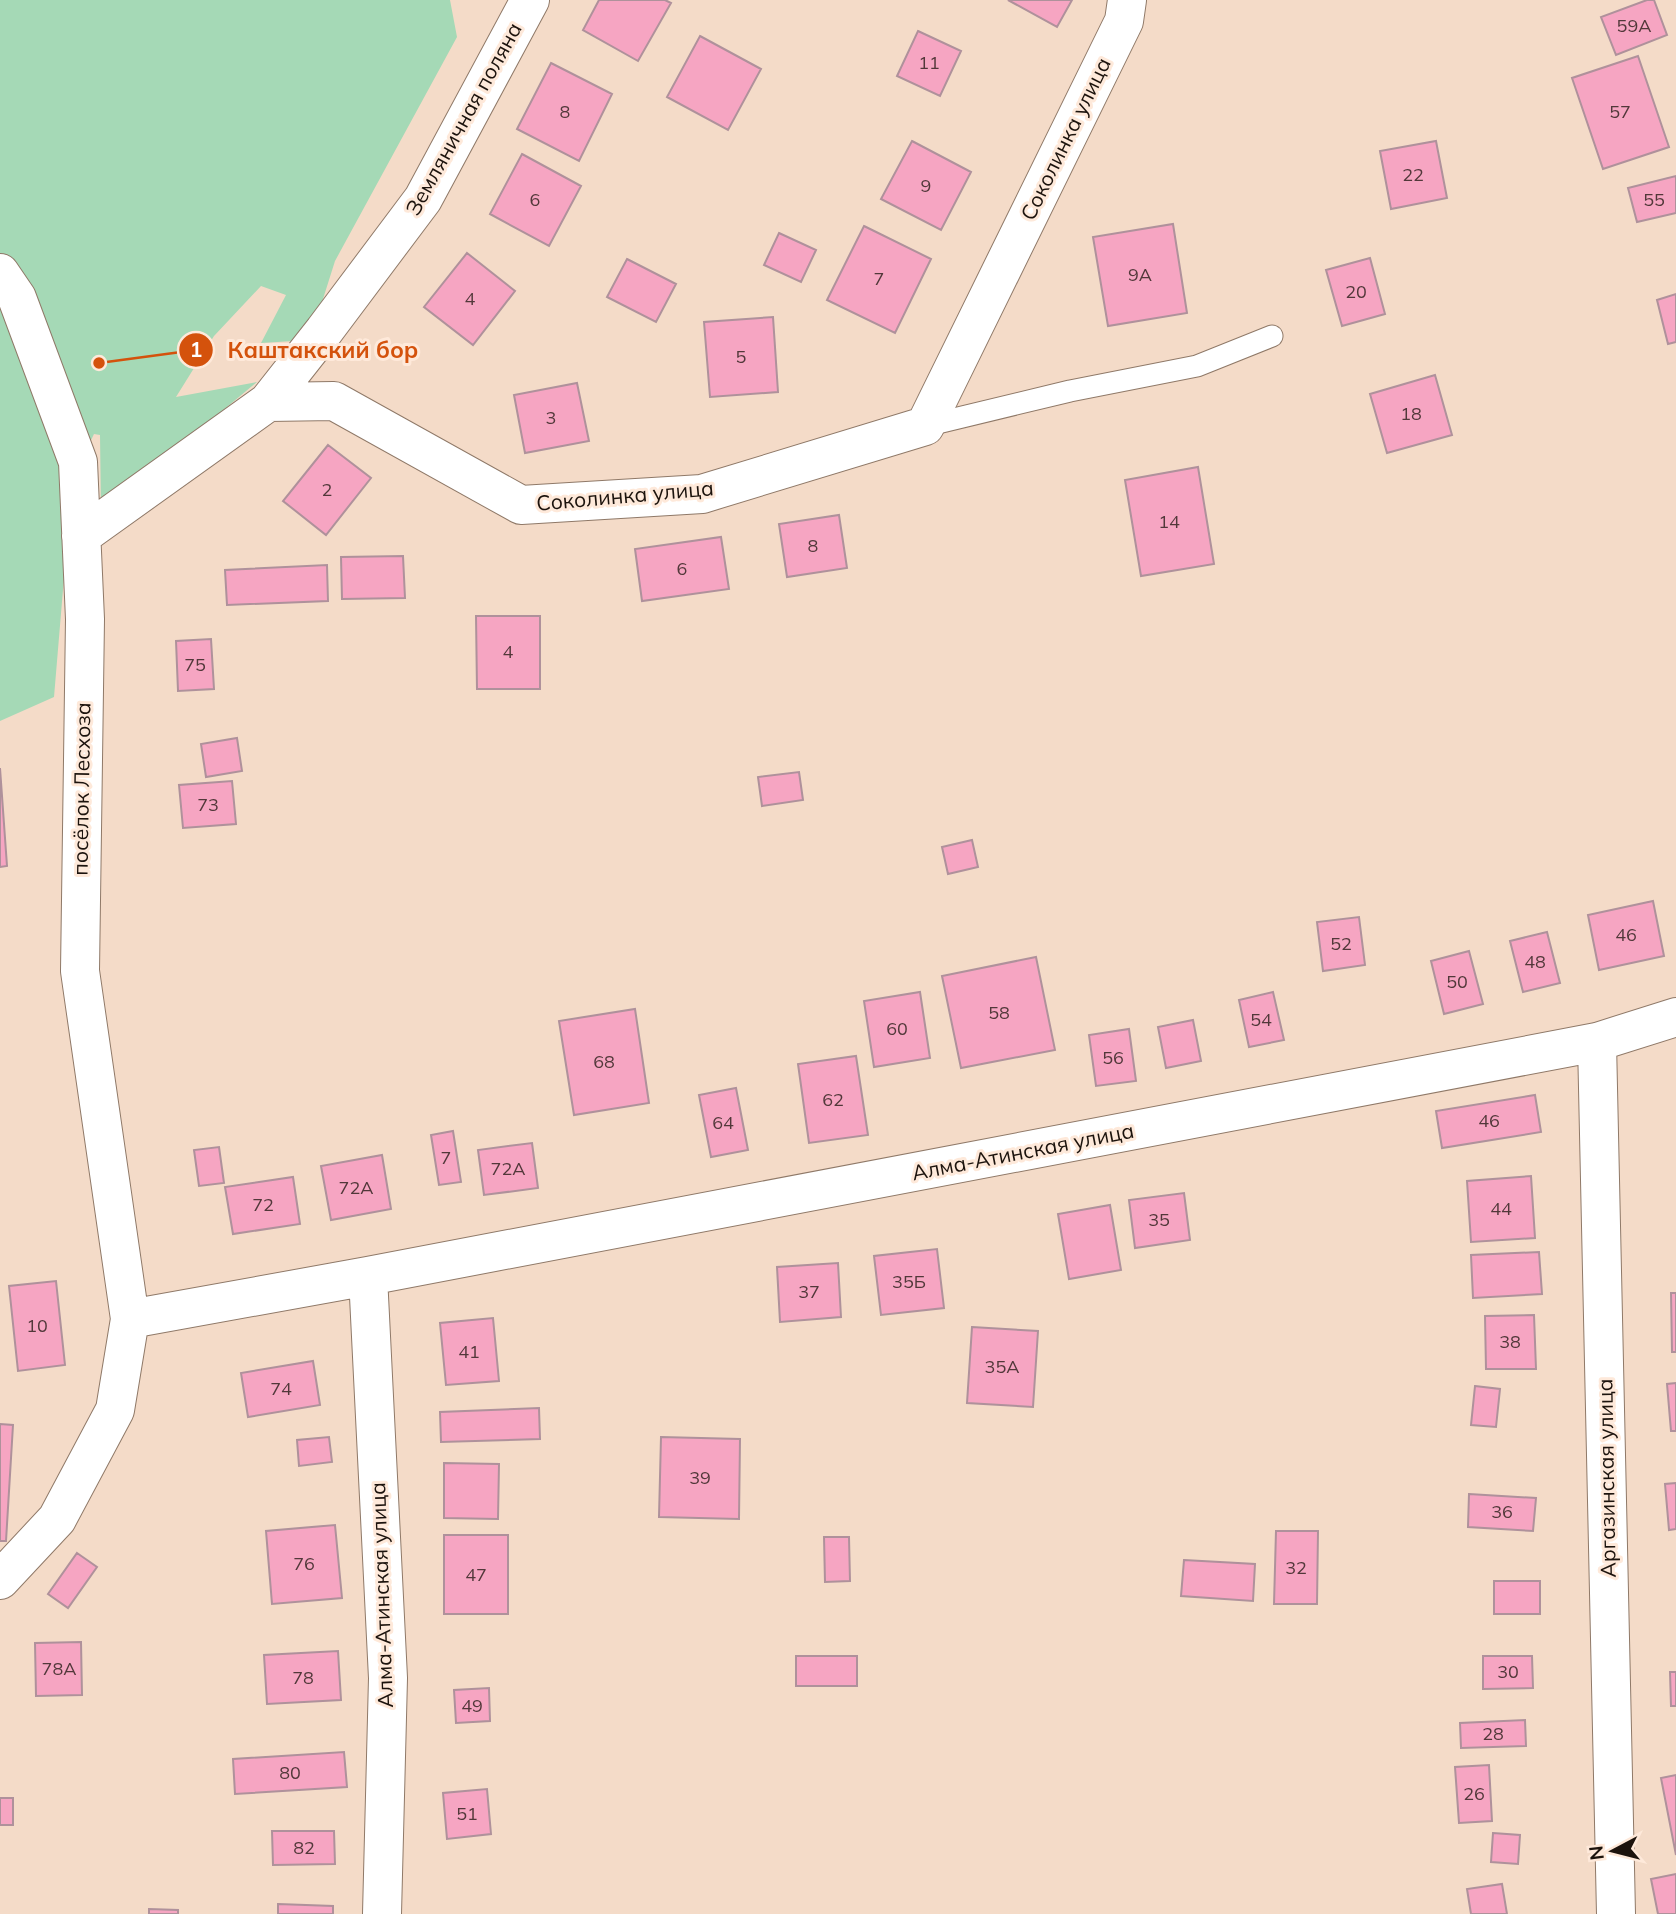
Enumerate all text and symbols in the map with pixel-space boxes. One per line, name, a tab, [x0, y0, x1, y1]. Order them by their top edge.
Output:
house number: 59А	[1617, 14, 1651, 37]
street label: Земляничная поляна	[399, 18, 527, 219]
house number: 11	[918, 51, 940, 74]
street label: Соколинка улица	[1014, 53, 1116, 224]
house number: 8	[560, 100, 570, 123]
house number: 57	[1609, 100, 1631, 123]
house number: 22	[1402, 163, 1424, 186]
house number: 9	[921, 174, 931, 197]
house number: 6	[530, 188, 540, 211]
house number: 55	[1643, 188, 1665, 211]
house number: 9А	[1128, 263, 1152, 286]
house number: 7	[874, 267, 884, 290]
house number: 20	[1345, 280, 1367, 303]
house number: 4	[465, 287, 476, 310]
callout: Каштакский бор	[179, 328, 433, 372]
text: Каштакский бор	[228, 335, 418, 364]
text: 1	[190, 336, 202, 362]
house number: 5	[736, 345, 747, 368]
house number: 18	[1400, 402, 1422, 425]
house number: 3	[546, 406, 556, 429]
street label: Соколинка улица	[535, 474, 715, 516]
house number: 2	[322, 478, 332, 501]
house number: 14	[1158, 510, 1180, 533]
house number: 8	[808, 534, 818, 557]
house number: 6	[677, 557, 687, 580]
house number: 4	[503, 640, 514, 663]
house number: 75	[184, 653, 206, 676]
street label: посёлок Лесхоза	[66, 702, 96, 876]
house number: 73	[197, 793, 219, 816]
house number: 46	[1615, 923, 1637, 946]
house number: 52	[1330, 932, 1352, 955]
house number: 48	[1524, 950, 1546, 973]
house number: 50	[1446, 970, 1468, 993]
house number: 58	[988, 1001, 1010, 1024]
house number: 54	[1250, 1008, 1272, 1031]
house number: 60	[886, 1017, 908, 1040]
house number: 56	[1102, 1046, 1124, 1069]
house number: 68	[593, 1050, 615, 1073]
house number: 62	[822, 1088, 844, 1111]
house number: 46	[1478, 1109, 1500, 1132]
house number: 64	[712, 1111, 734, 1134]
street label: Алма-Атинская улица	[910, 1117, 1136, 1185]
house number: 7	[441, 1146, 451, 1169]
house number: 72А	[491, 1157, 525, 1180]
house number: 72А	[339, 1176, 373, 1199]
house number: 72	[252, 1193, 274, 1216]
house number: 44	[1490, 1197, 1512, 1220]
house number: 35	[1148, 1208, 1170, 1231]
house number: 35Б	[892, 1270, 926, 1293]
house number: 37	[798, 1280, 820, 1303]
house number: 10	[26, 1314, 48, 1337]
house number: 38	[1499, 1330, 1521, 1353]
house number: 41	[458, 1340, 480, 1363]
house number: 35А	[985, 1355, 1019, 1378]
house number: 74	[270, 1377, 292, 1400]
street label: Аргазинская улица	[1591, 1378, 1621, 1578]
house number: 39	[689, 1466, 711, 1489]
street label: Алма-Атинская улица	[364, 1482, 398, 1708]
house number: 36	[1491, 1500, 1513, 1523]
house number: 76	[293, 1552, 315, 1575]
house number: 32	[1285, 1556, 1307, 1579]
house number: 47	[465, 1563, 487, 1586]
house number: 78А	[42, 1657, 76, 1680]
house number: 30	[1497, 1660, 1519, 1683]
house number: 78	[292, 1666, 314, 1689]
house number: 49	[461, 1694, 483, 1717]
house number: 28	[1482, 1722, 1504, 1745]
house number: 80	[279, 1761, 301, 1784]
house number: 26	[1463, 1782, 1485, 1805]
house number: 51	[456, 1802, 478, 1825]
north arrow	[1578, 1816, 1648, 1886]
house number: 82	[293, 1836, 315, 1859]
text: N	[1583, 1844, 1609, 1862]

